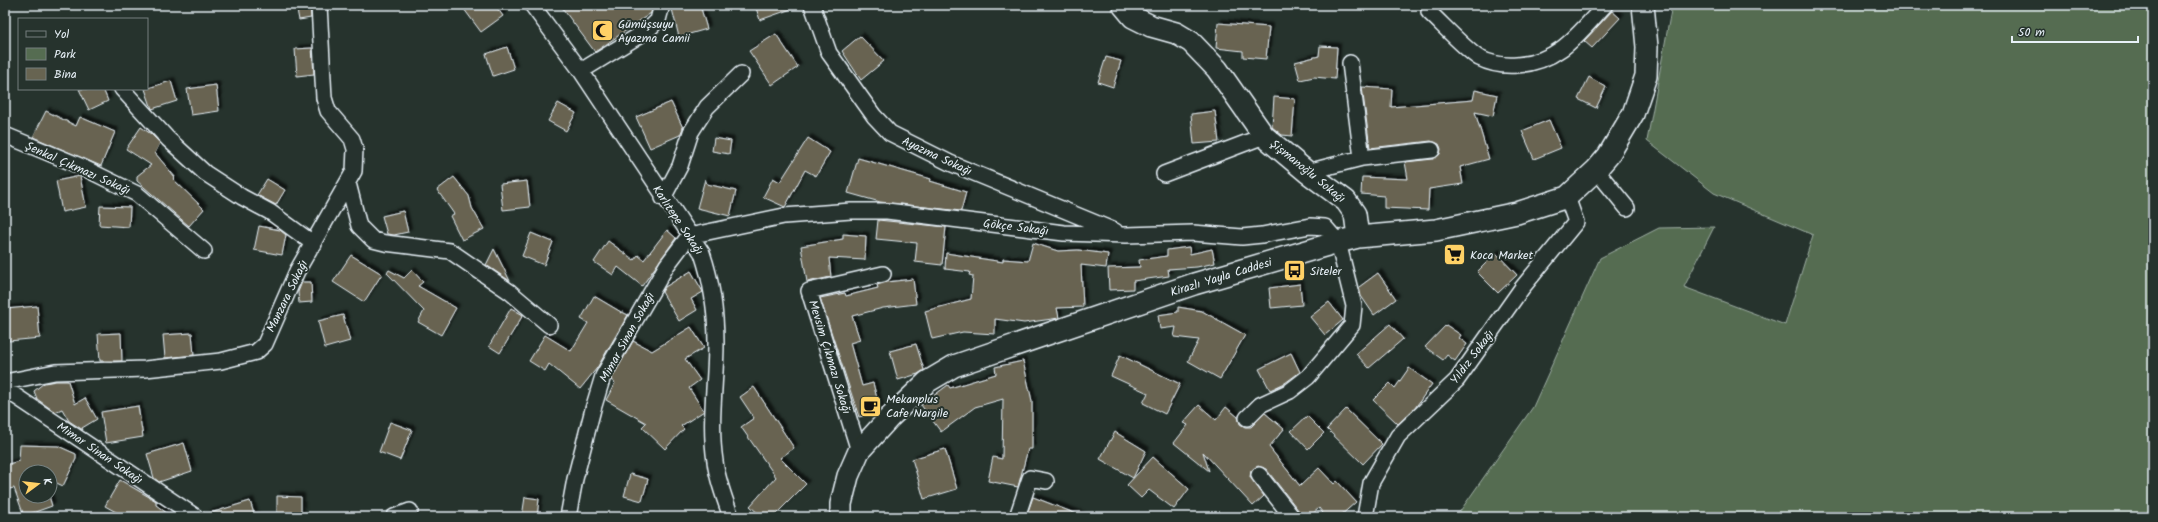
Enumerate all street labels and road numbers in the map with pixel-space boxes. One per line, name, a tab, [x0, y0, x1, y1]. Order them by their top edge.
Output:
street label: Ayazma Sokağı	[898, 132, 975, 181]
street label: Şişmanoğlu Sokağı	[1266, 135, 1350, 208]
street label: Şenkal Çıkmazı Sokağı	[22, 137, 134, 200]
street label: Karlıtepe Sokağı	[647, 182, 708, 259]
street label: Gökçe Sokağı	[982, 214, 1050, 241]
street label: Kirazlı Yayla Caddesi	[1168, 253, 1275, 302]
street label: Manzara Sokağı	[262, 257, 313, 336]
street label: Mimar Sinan Sokağı	[595, 289, 660, 386]
street label: Mevsim Çıkmazı Sokağı	[803, 298, 856, 417]
street label: Yıldız Sokağı	[1446, 326, 1499, 389]
street label: Mimar Sinan Sokağı	[53, 417, 147, 489]

